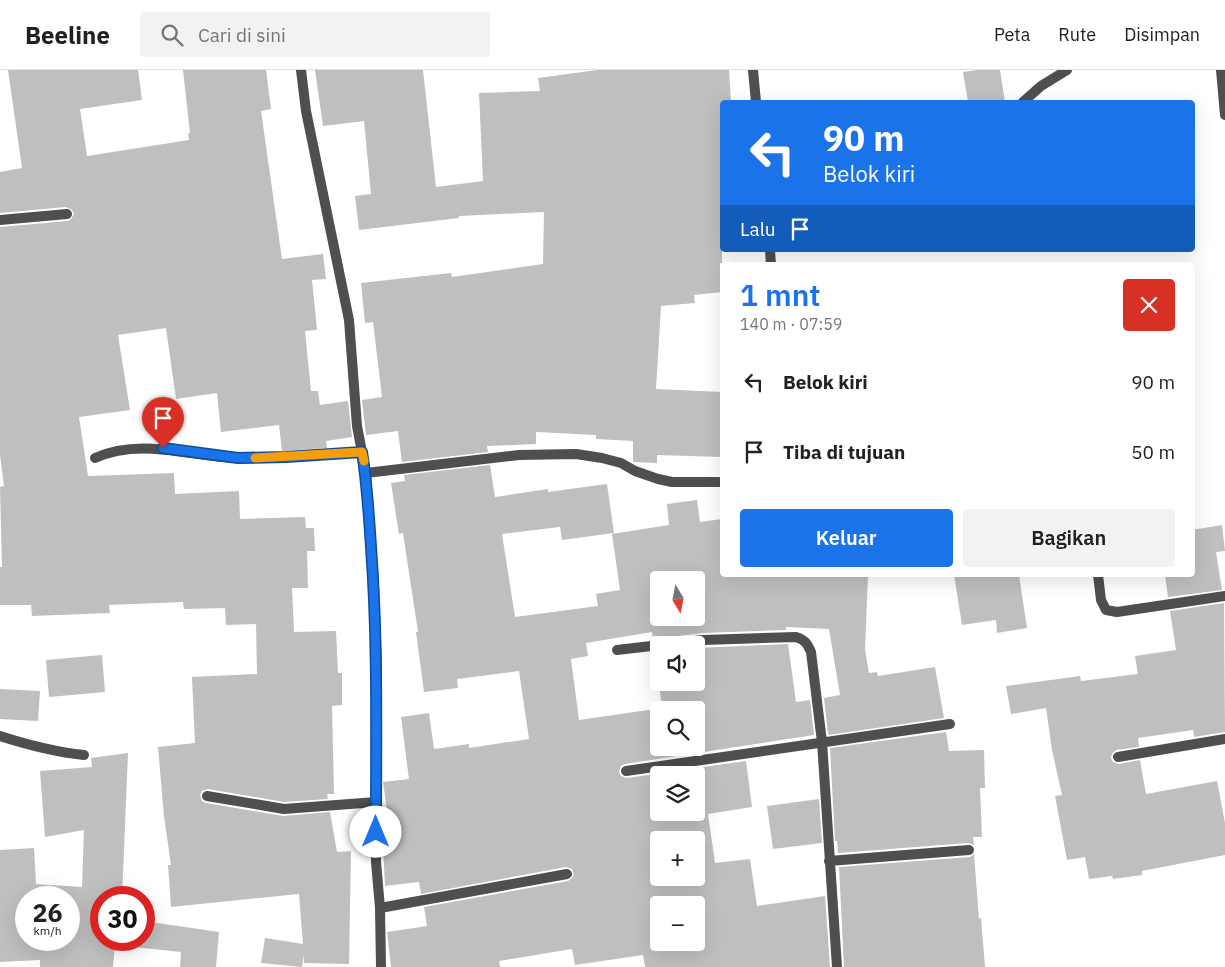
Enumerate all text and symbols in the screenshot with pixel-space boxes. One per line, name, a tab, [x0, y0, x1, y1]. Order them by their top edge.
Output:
search box	[140, 12, 490, 57]
text: Beeline	[25, 19, 110, 51]
icon: search	[158, 21, 186, 49]
text: Cari di sini	[198, 23, 286, 47]
text: Peta	[994, 23, 1030, 46]
text: Rute	[1058, 23, 1096, 46]
text: Disimpan	[1124, 23, 1200, 46]
text: 90 m	[823, 115, 905, 161]
icon: left	[740, 120, 805, 185]
text: Belok kiri	[823, 159, 915, 188]
icon: arrive	[786, 215, 814, 243]
text: Lalu	[740, 217, 776, 241]
text: 1 mnt	[740, 275, 821, 314]
button: close	[1123, 279, 1175, 331]
text: 140 m · 07:59	[740, 314, 842, 334]
icon: left	[740, 368, 768, 396]
text: Belok kiri	[783, 370, 868, 394]
text: 90 m	[1131, 370, 1175, 394]
pin	[142, 397, 184, 448]
icon: arrive	[149, 404, 177, 432]
icon: arrive	[740, 438, 768, 466]
text: Tiba di tujuan	[783, 440, 905, 464]
text: 50 m	[1131, 440, 1175, 464]
button: Keluar	[740, 509, 953, 567]
button: Bagikan	[963, 509, 1175, 567]
north arrow	[650, 571, 705, 626]
map controls	[650, 571, 705, 951]
button: sound	[650, 636, 705, 691]
button: search	[650, 701, 705, 756]
button: layers	[650, 766, 705, 821]
position arrow	[349, 805, 401, 857]
button: +	[650, 831, 705, 886]
speed limit sign: 30	[90, 886, 155, 951]
text: 26	[32, 896, 63, 929]
button: −	[650, 896, 705, 951]
text: km/h	[33, 923, 62, 938]

